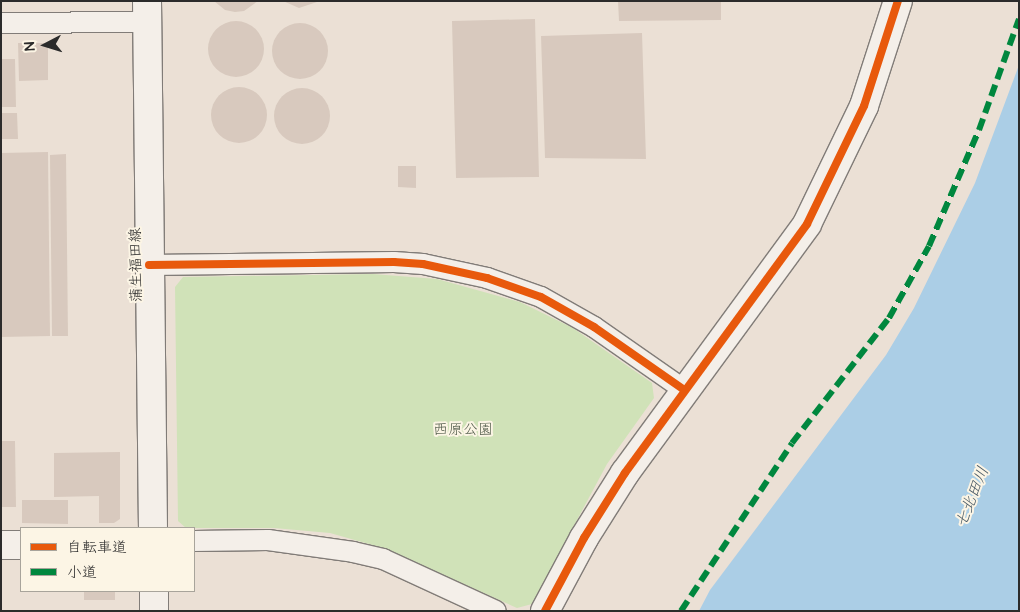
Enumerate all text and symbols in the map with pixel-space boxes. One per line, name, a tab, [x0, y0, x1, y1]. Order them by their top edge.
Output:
north arrow	[20, 20, 70, 70]
text: N	[20, 41, 40, 52]
street label: 蒲生福田線	[126, 227, 146, 303]
park label: 西原公園	[433, 421, 493, 439]
water label: 七北田川	[951, 464, 993, 530]
legend	[20, 527, 195, 592]
text: 自転車道	[67, 537, 127, 558]
text: 小道	[67, 562, 97, 583]

